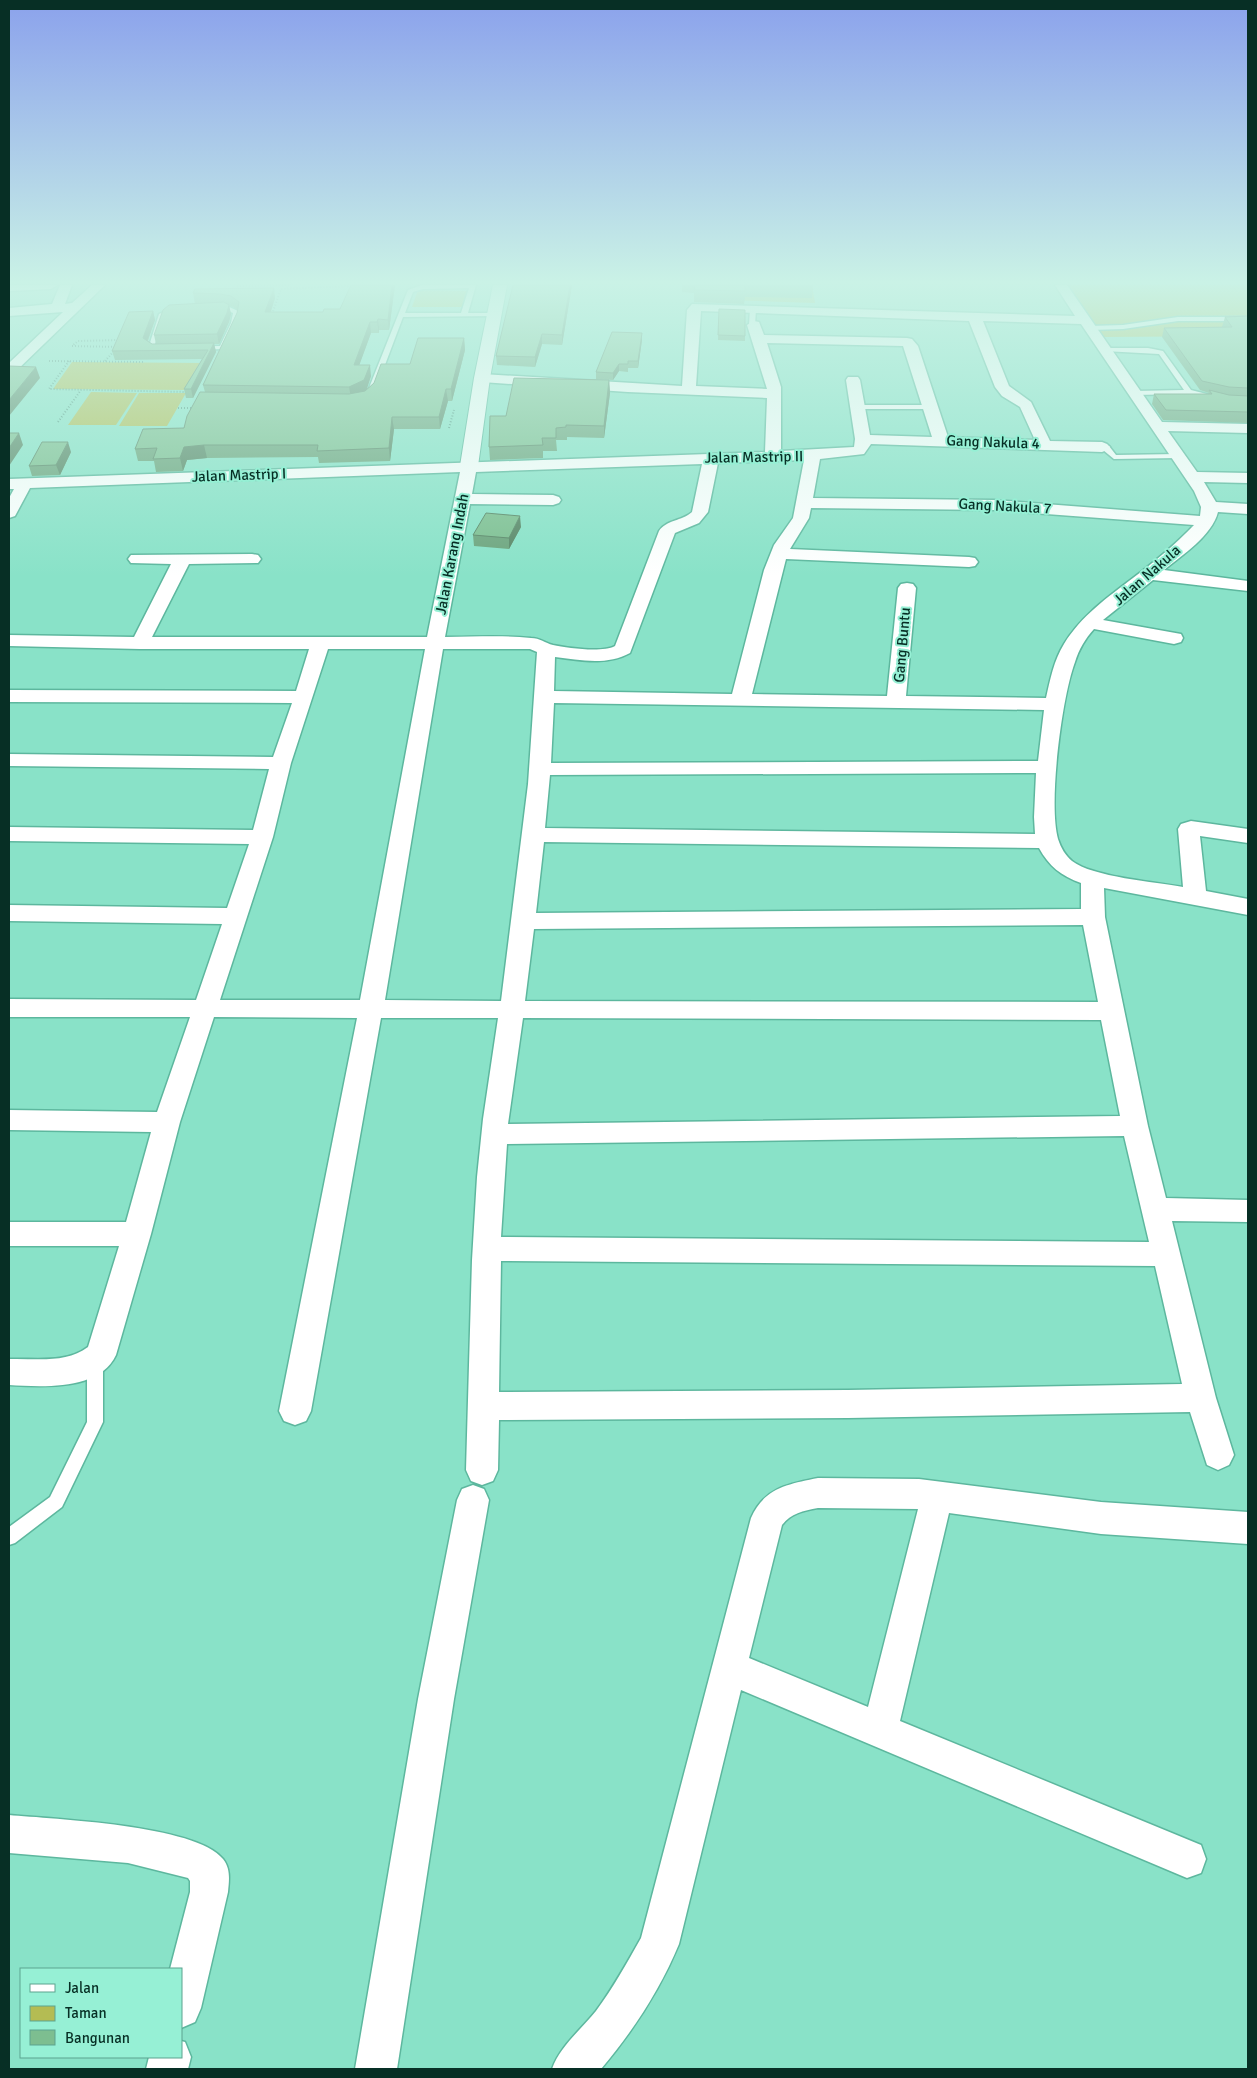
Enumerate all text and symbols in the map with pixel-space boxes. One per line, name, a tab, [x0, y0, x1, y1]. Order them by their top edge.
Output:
street label: Gang Nakula 4	[946, 431, 1040, 453]
street label: Jalan Mastrip II	[704, 447, 804, 467]
street label: Jalan Mastrip I	[191, 464, 287, 486]
street label: Jalan Karang Indah	[431, 492, 473, 616]
street label: Gang Nakula 7	[958, 495, 1052, 517]
street label: Jalan Nakula	[1110, 541, 1184, 609]
street label: Gang Buntu	[890, 607, 914, 683]
legend	[20, 1968, 182, 2058]
text: Jalan	[65, 1979, 99, 1997]
text: Taman	[65, 2004, 107, 2022]
text: Bangunan	[65, 2029, 130, 2047]

